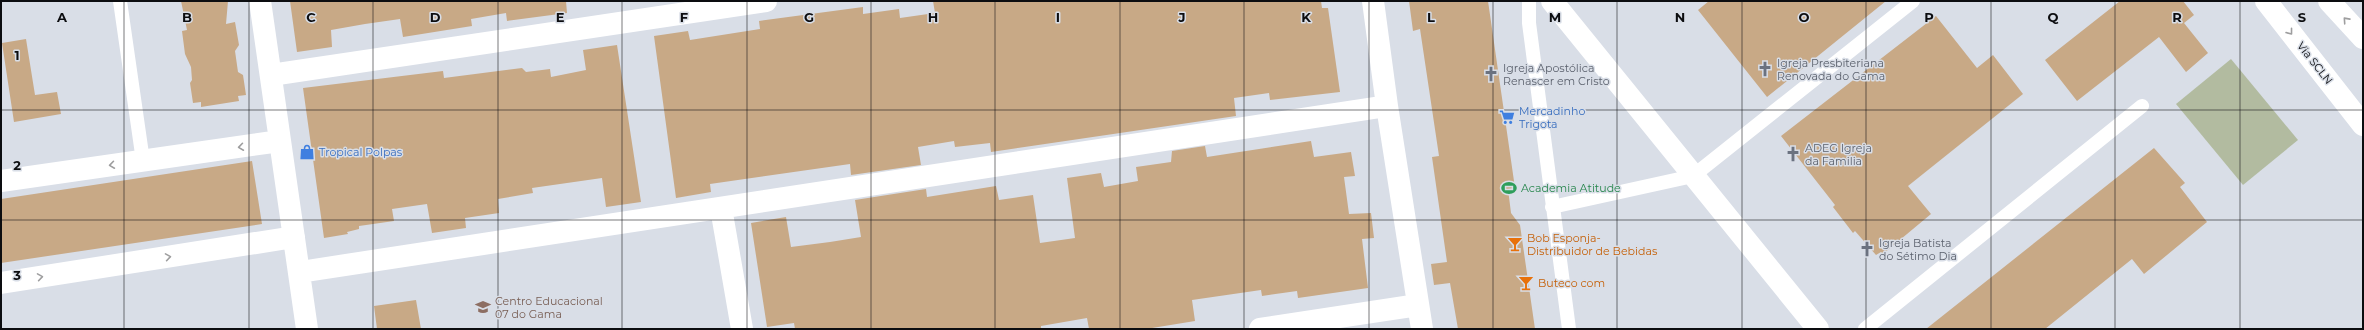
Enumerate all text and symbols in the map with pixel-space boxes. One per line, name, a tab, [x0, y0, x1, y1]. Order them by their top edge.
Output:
text: A	[56, 9, 68, 25]
text: B	[182, 9, 192, 25]
text: C	[306, 9, 316, 25]
text: D	[430, 9, 441, 25]
text: E	[556, 9, 565, 25]
text: F	[680, 9, 688, 25]
text: G	[804, 9, 814, 25]
text: H	[928, 9, 938, 25]
text: I	[1056, 9, 1060, 25]
text: J	[1177, 9, 1186, 25]
text: K	[1301, 9, 1311, 25]
text: L	[1427, 9, 1435, 25]
text: M	[1549, 9, 1561, 25]
text: N	[1675, 9, 1685, 25]
text: O	[1799, 9, 1810, 25]
text: P	[1924, 9, 1934, 25]
text: Q	[2048, 9, 2059, 25]
text: R	[2172, 9, 2182, 25]
text: S	[2298, 9, 2306, 25]
one-way arrow	[2343, 17, 2350, 24]
one-way arrow	[2286, 27, 2293, 34]
street label: Via SCLN	[2294, 39, 2336, 87]
text: 1	[14, 47, 20, 63]
place label: Igreja Presbiteriana Renovada do Gama	[1777, 56, 1885, 83]
church icon: Igreja Presbiteriana Renovada do Gama	[1756, 60, 1774, 78]
place label: Igreja Apostólica Renascer em Cristo	[1503, 61, 1610, 88]
church icon: Igreja Apostólica Renascer em Cristo	[1482, 65, 1500, 83]
place label: Mercadinho Trigota	[1519, 104, 1585, 131]
supermarket icon: Mercadinho Trigota	[1498, 108, 1516, 126]
place label: ADEG Igreja da Familia	[1805, 141, 1872, 168]
one-way arrow	[238, 142, 244, 151]
shop icon: Tropical Polpas	[298, 143, 316, 161]
place label: Tropical Polpas	[319, 145, 403, 159]
church icon: ADEG Igreja da Familia	[1784, 145, 1802, 163]
text: 2	[13, 157, 21, 173]
one-way arrow	[109, 160, 115, 169]
sports icon: Academia Atitude	[1500, 179, 1518, 197]
place label: Academia Atitude	[1521, 181, 1621, 195]
place label: Bob Esponja- Distribuidor de Bebidas	[1527, 231, 1658, 258]
bar icon: Bob Esponja- Distribuidor de Bebidas	[1506, 235, 1524, 253]
place label: Igreja Batista do Sétimo Dia	[1879, 236, 1957, 263]
church icon: Igreja Batista do Sétimo Dia	[1858, 240, 1876, 258]
one-way arrow	[165, 253, 171, 262]
text: 3	[12, 267, 21, 283]
one-way arrow	[36, 273, 43, 282]
bar icon: Buteco com	[1517, 274, 1535, 292]
place label: Buteco com	[1538, 276, 1605, 290]
place label: Centro Educacional 07 do Gama	[495, 294, 603, 321]
school or university icon: Centro Educacional 07 do Gama	[474, 298, 492, 316]

